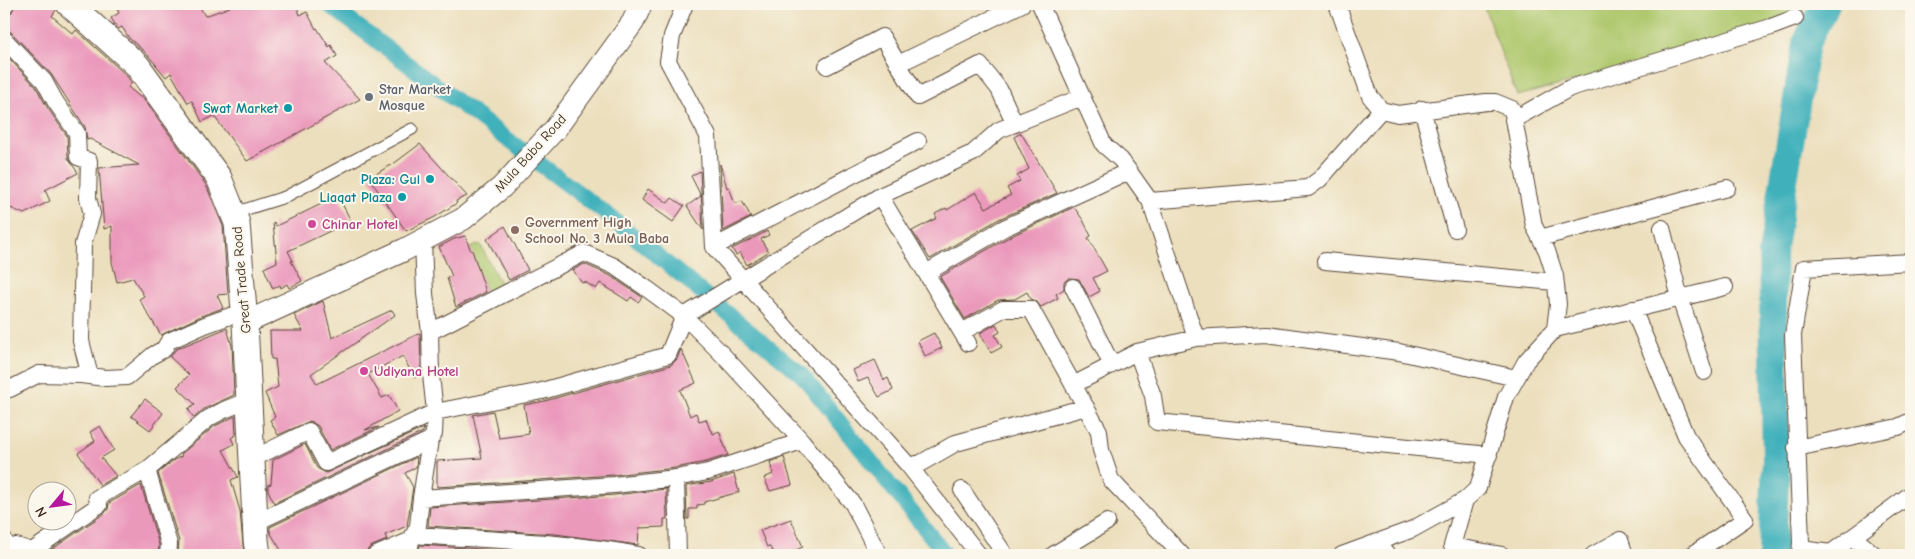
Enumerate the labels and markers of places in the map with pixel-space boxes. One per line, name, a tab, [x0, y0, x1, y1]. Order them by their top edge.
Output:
place label: Star Market Mosque	[379, 81, 451, 114]
marker: Star Market Mosque	[363, 91, 375, 103]
place label: Swat Market	[203, 100, 278, 117]
marker: Swat Market	[282, 102, 294, 114]
place label: Plaza: Gul	[361, 171, 420, 188]
marker: Plaza: Gul	[424, 173, 436, 185]
place label: Liaqat Plaza	[319, 189, 392, 206]
marker: Liaqat Plaza	[396, 191, 408, 203]
place label: Government High School No. 3 Mula Baba	[525, 214, 669, 247]
place label: Chinar Hotel	[322, 216, 398, 233]
marker: Chinar Hotel	[306, 218, 318, 230]
marker: Government High School No. 3 Mula Baba	[509, 224, 521, 236]
place label: Udiyana Hotel	[374, 363, 459, 380]
marker: Udiyana Hotel	[358, 365, 370, 377]

